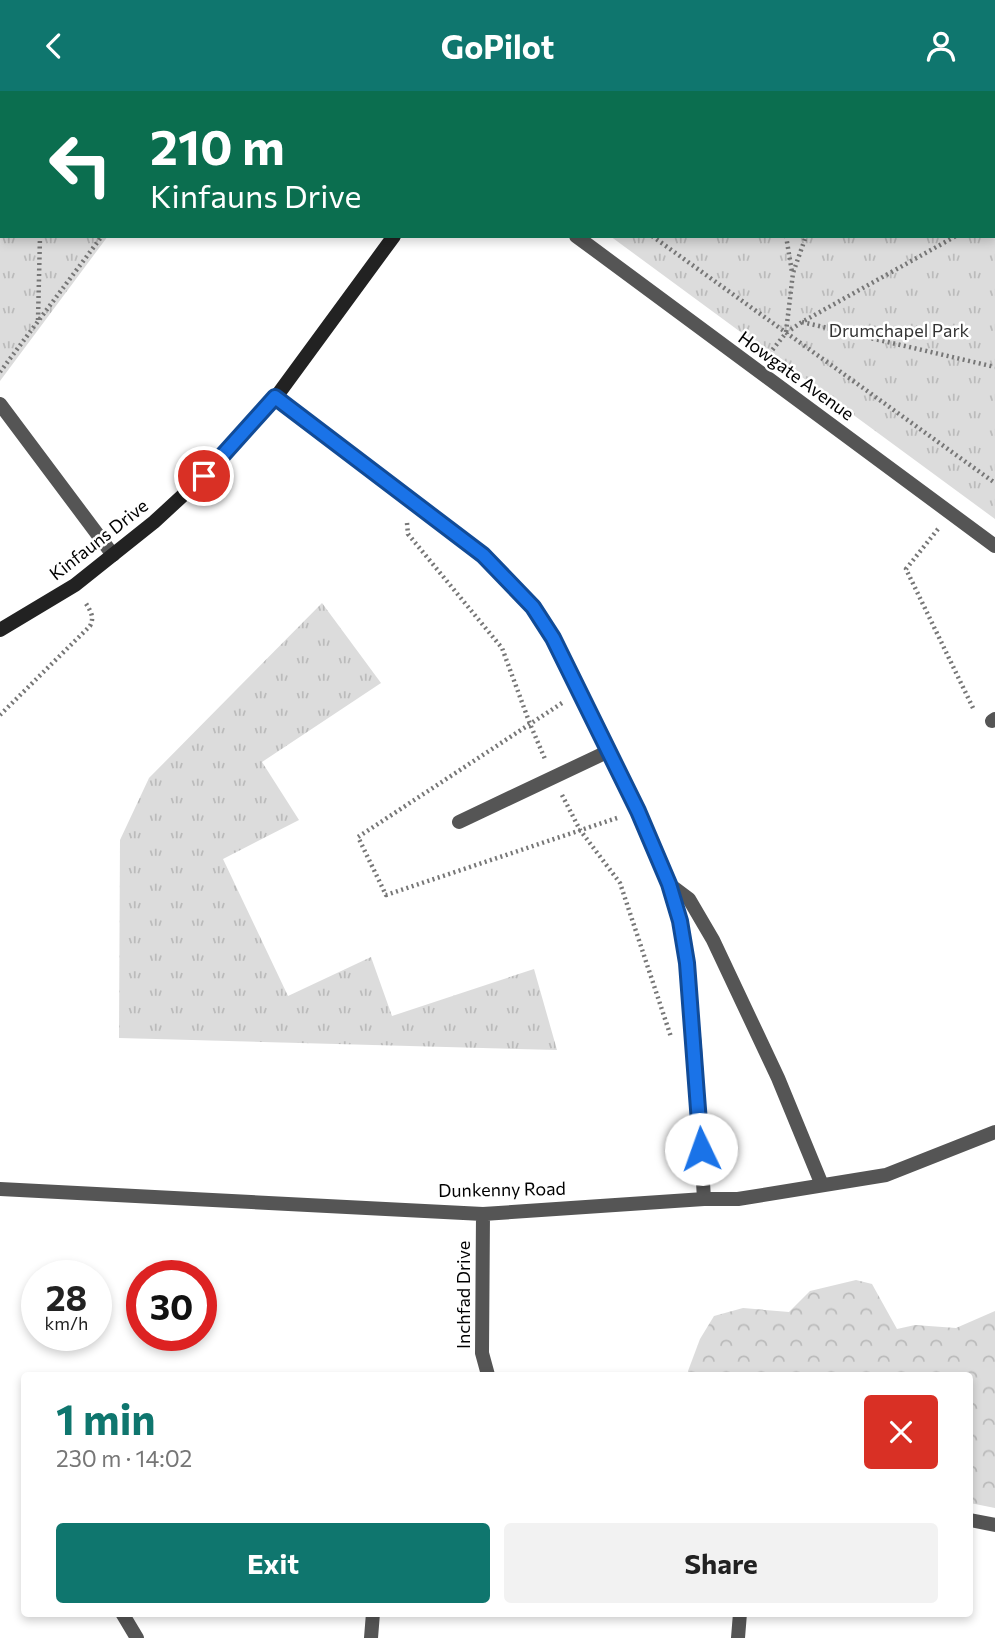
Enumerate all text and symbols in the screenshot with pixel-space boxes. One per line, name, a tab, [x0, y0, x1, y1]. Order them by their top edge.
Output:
text: GoPilot	[441, 26, 554, 66]
icon: back	[35, 27, 73, 65]
icon: person	[922, 27, 960, 65]
text: 210 m	[150, 115, 285, 175]
icon: left	[35, 119, 126, 210]
text: Kinfauns Drive	[150, 175, 361, 215]
park label: Drumchapel Park	[829, 319, 970, 341]
street label: Howgate Avenue	[734, 326, 859, 425]
pin	[174, 446, 234, 506]
icon: arrive	[185, 457, 223, 495]
street label: Kinfauns Drive	[45, 494, 152, 584]
position arrow	[664, 1112, 738, 1186]
street label: Dunkenny Road	[438, 1177, 566, 1201]
street label: Inchfad Drive	[452, 1241, 474, 1349]
speed limit sign: 30	[126, 1260, 217, 1351]
text: 28	[46, 1275, 87, 1318]
text: km/h	[45, 1312, 88, 1334]
text: 1 min	[56, 1392, 156, 1444]
button: close	[864, 1395, 938, 1469]
text: 230 m · 14:02	[56, 1444, 192, 1472]
button: Exit	[56, 1523, 490, 1603]
button: Share	[504, 1523, 938, 1603]

